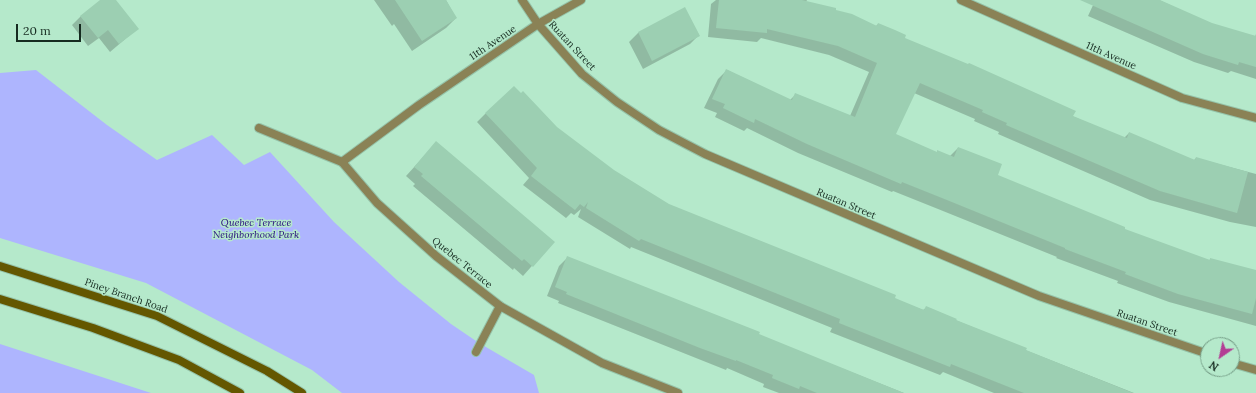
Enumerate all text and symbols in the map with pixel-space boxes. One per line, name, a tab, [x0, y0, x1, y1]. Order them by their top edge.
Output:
scale bar	[18, 16, 83, 42]
street label: Ruatan Street	[546, 19, 598, 73]
text: 20 m	[23, 23, 51, 38]
street label: 11th Avenue	[467, 23, 519, 63]
street label: 11th Avenue	[1084, 40, 1138, 72]
street label: Ruatan Street	[814, 186, 878, 222]
park label: Quebec Terrace Neighborhood Park	[213, 217, 299, 240]
street label: Quebec Terrace	[429, 235, 495, 291]
street label: Piney Branch Road	[83, 276, 169, 316]
street label: Ruatan Street	[1115, 307, 1179, 339]
north arrow	[1200, 337, 1240, 377]
text: N	[1206, 358, 1221, 374]

